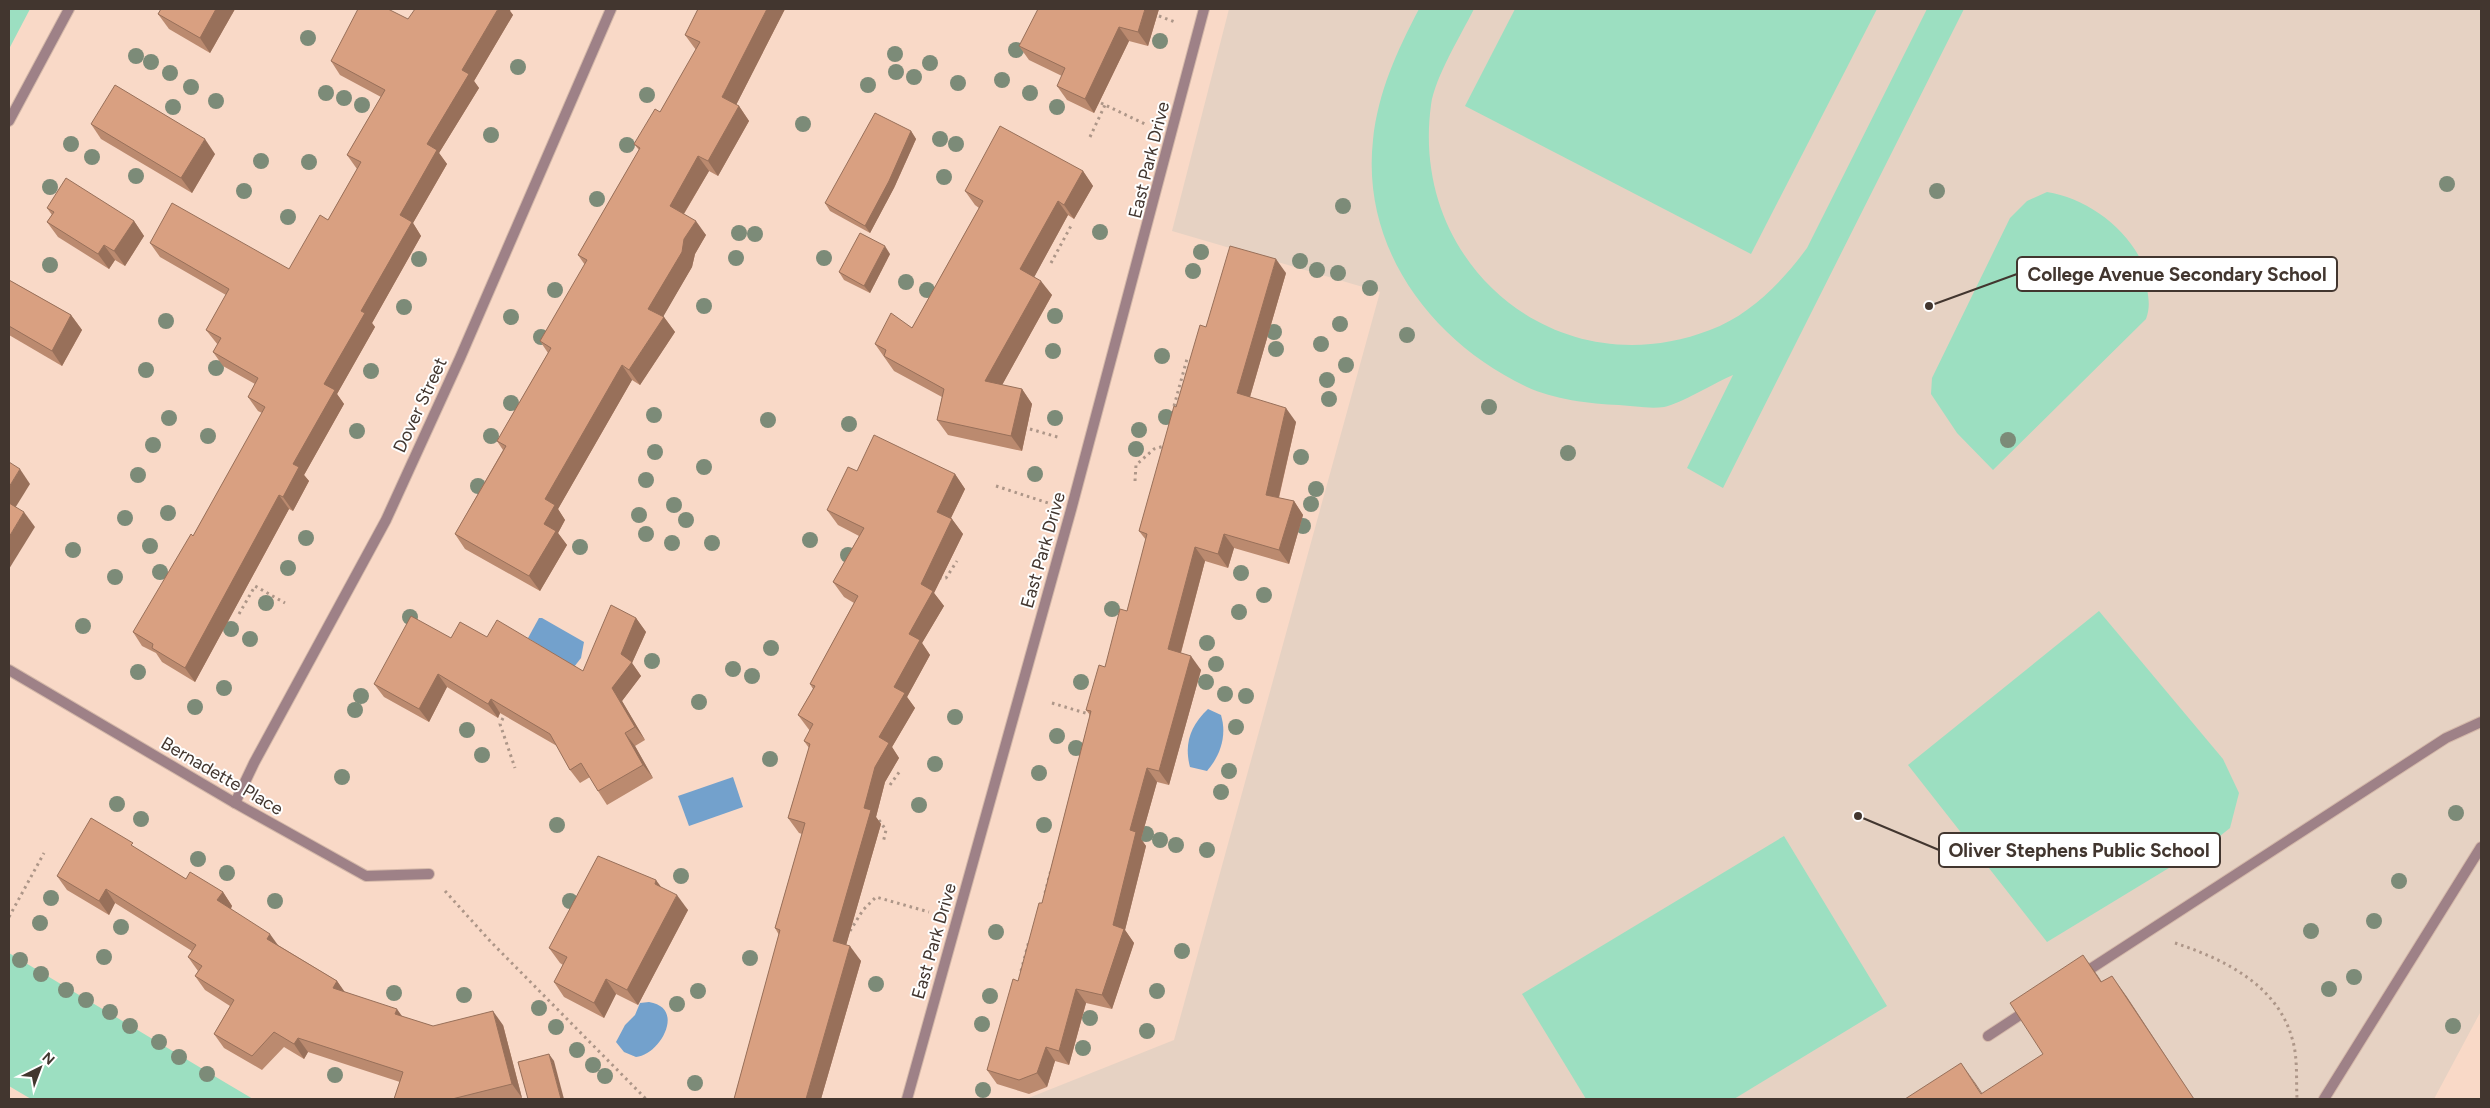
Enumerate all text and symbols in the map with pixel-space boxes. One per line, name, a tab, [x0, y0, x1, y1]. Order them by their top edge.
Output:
street label: East Park Drive	[1124, 99, 1174, 221]
callout: College Avenue Secondary School	[2017, 257, 2337, 291]
text: College Avenue Secondary School	[2027, 263, 2327, 286]
street label: Dover Street	[388, 354, 452, 456]
street label: East Park Drive	[1016, 489, 1070, 611]
street label: Bernadette Place	[157, 732, 287, 820]
callout: Oliver Stephens Public School	[1939, 833, 2220, 867]
text: Oliver Stephens Public School	[1948, 839, 2210, 862]
street label: East Park Drive	[907, 880, 961, 1002]
north arrow	[15, 1043, 65, 1093]
text: N	[39, 1049, 58, 1069]

